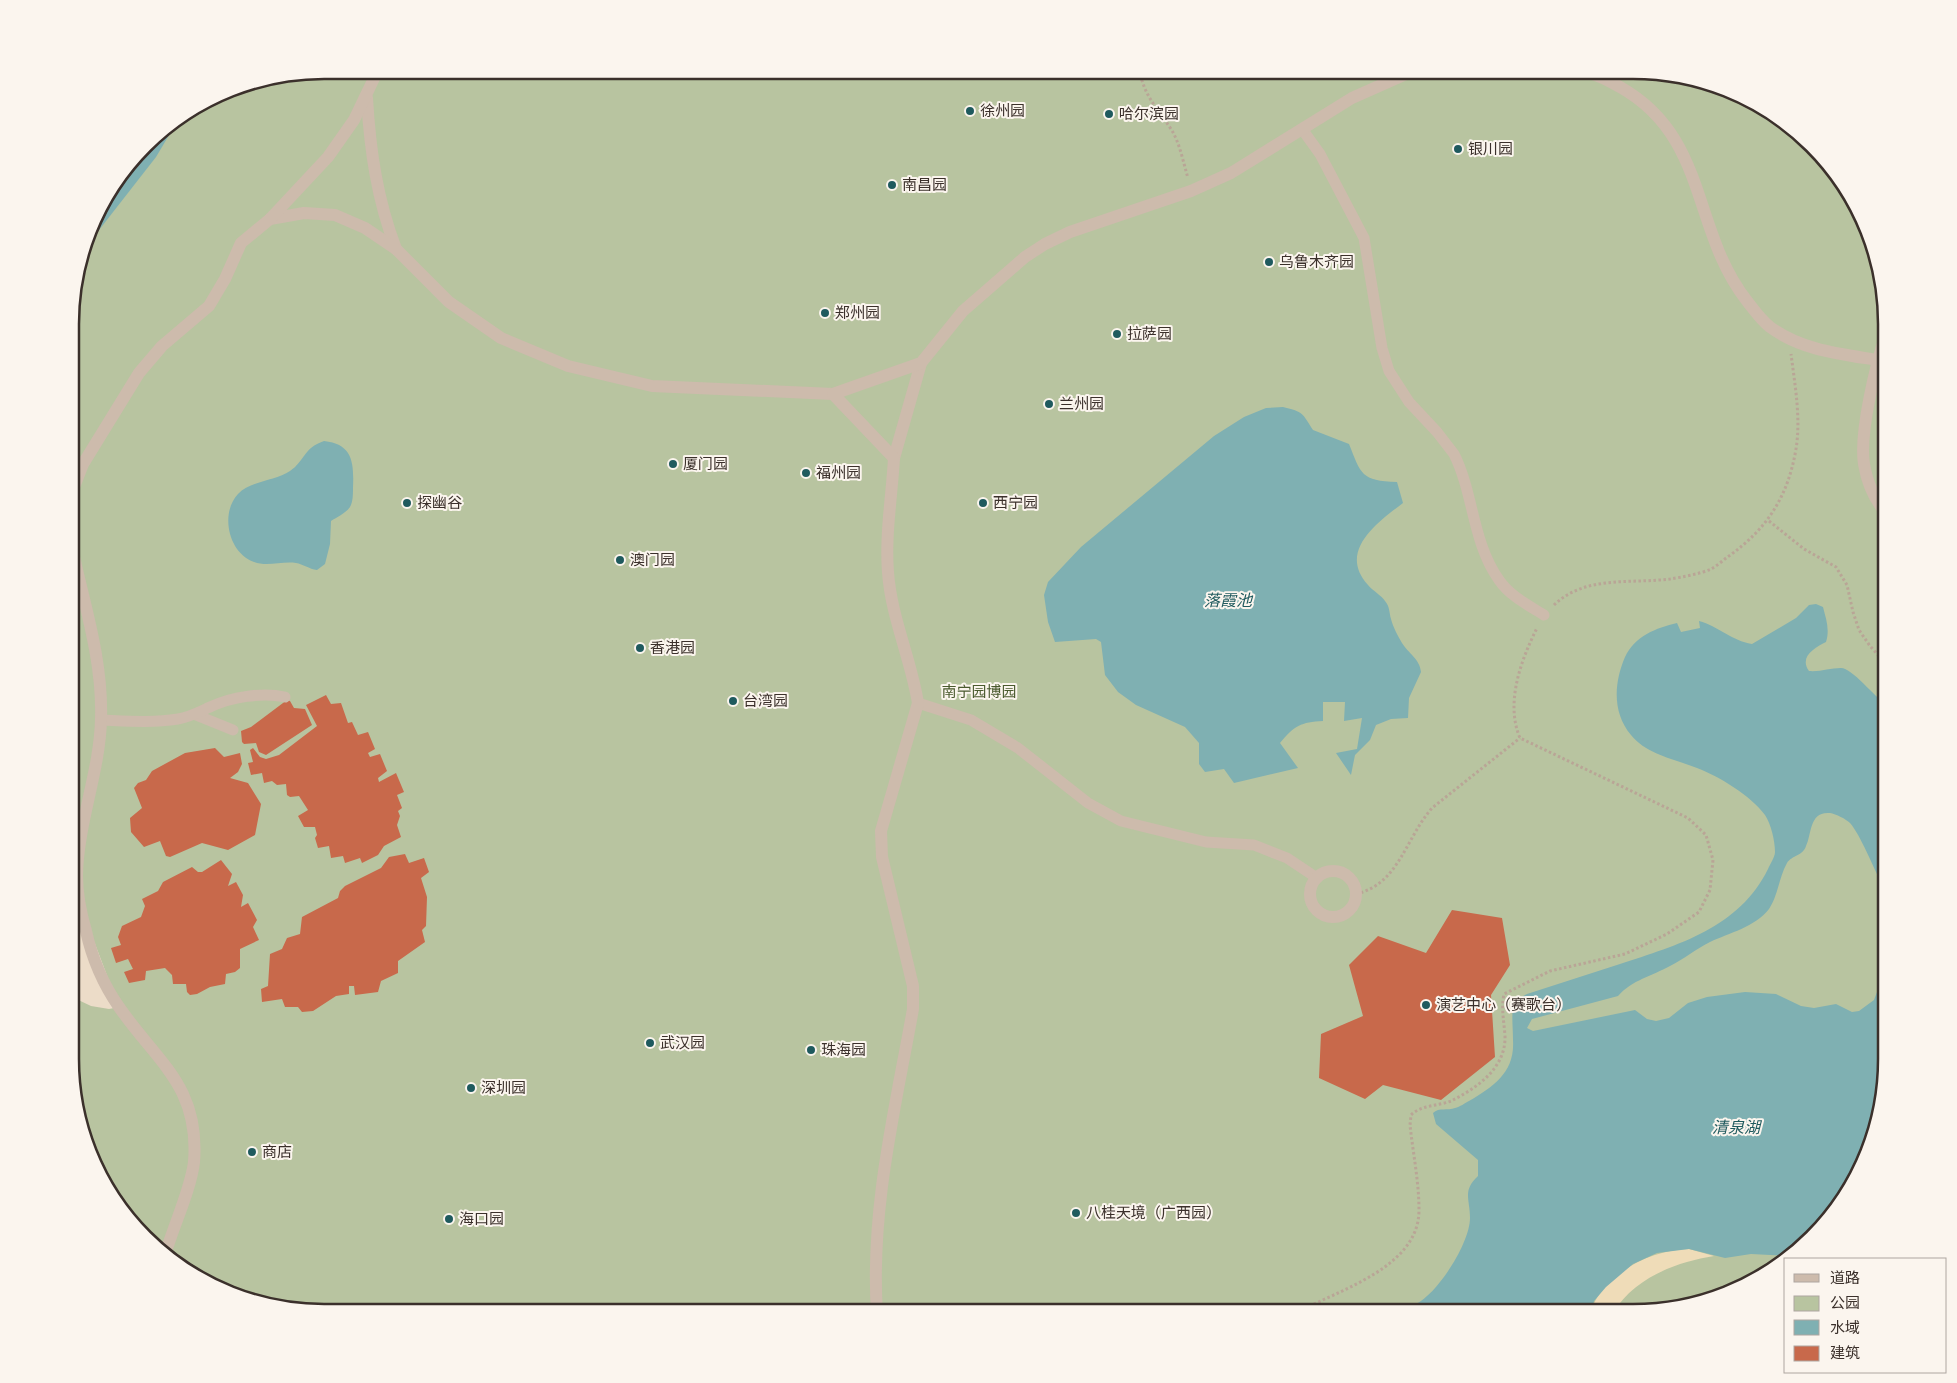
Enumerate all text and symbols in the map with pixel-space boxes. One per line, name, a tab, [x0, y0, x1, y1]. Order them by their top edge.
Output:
place label: 徐州园	[980, 102, 1025, 120]
marker: 徐州园	[964, 105, 976, 117]
place label: 哈尔滨园	[1119, 105, 1179, 123]
marker: 哈尔滨园	[1103, 108, 1115, 120]
place label: 银川园	[1468, 140, 1513, 158]
marker: 银川园	[1452, 143, 1464, 155]
place label: 南昌园	[902, 176, 947, 194]
marker: 南昌园	[886, 179, 898, 191]
place label: 乌鲁木齐园	[1279, 253, 1354, 271]
marker: 乌鲁木齐园	[1263, 256, 1275, 268]
place label: 郑州园	[835, 304, 880, 322]
marker: 郑州园	[819, 307, 831, 319]
place label: 拉萨园	[1127, 325, 1172, 343]
marker: 拉萨园	[1111, 328, 1123, 340]
place label: 兰州园	[1059, 395, 1104, 413]
marker: 兰州园	[1043, 398, 1055, 410]
place label: 厦门园	[683, 455, 728, 473]
marker: 厦门园	[667, 458, 679, 470]
place label: 福州园	[816, 464, 861, 482]
marker: 福州园	[800, 467, 812, 479]
place label: 探幽谷	[417, 494, 462, 512]
place label: 西宁园	[993, 494, 1038, 512]
marker: 探幽谷	[401, 497, 413, 509]
marker: 西宁园	[977, 497, 989, 509]
place label: 澳门园	[630, 551, 675, 569]
marker: 澳门园	[614, 554, 626, 566]
water label: 落霞池	[1204, 591, 1254, 610]
place label: 香港园	[650, 639, 695, 657]
marker: 香港园	[634, 642, 646, 654]
park label: 南宁园博园	[941, 683, 1017, 701]
place label: 台湾园	[743, 692, 788, 710]
marker: 台湾园	[727, 695, 739, 707]
place label: 演艺中心（赛歌台）	[1436, 996, 1571, 1014]
marker: 演艺中心（赛歌台）	[1420, 999, 1432, 1011]
place label: 武汉园	[660, 1034, 705, 1052]
marker: 武汉园	[644, 1037, 656, 1049]
place label: 珠海园	[821, 1041, 866, 1059]
marker: 珠海园	[805, 1044, 817, 1056]
place label: 深圳园	[481, 1079, 526, 1097]
marker: 深圳园	[465, 1082, 477, 1094]
water label: 清泉湖	[1712, 1118, 1763, 1137]
place label: 商店	[262, 1143, 292, 1161]
marker: 商店	[246, 1146, 258, 1158]
place label: 八桂天境（广西园）	[1086, 1204, 1221, 1222]
marker: 八桂天境（广西园）	[1070, 1207, 1082, 1219]
place label: 海口园	[459, 1210, 504, 1228]
marker: 海口园	[443, 1213, 455, 1225]
legend	[1784, 1258, 1947, 1373]
text: 道路	[1830, 1269, 1860, 1287]
text: 公园	[1830, 1294, 1860, 1312]
text: 水域	[1830, 1319, 1860, 1337]
text: 建筑	[1830, 1344, 1860, 1362]

